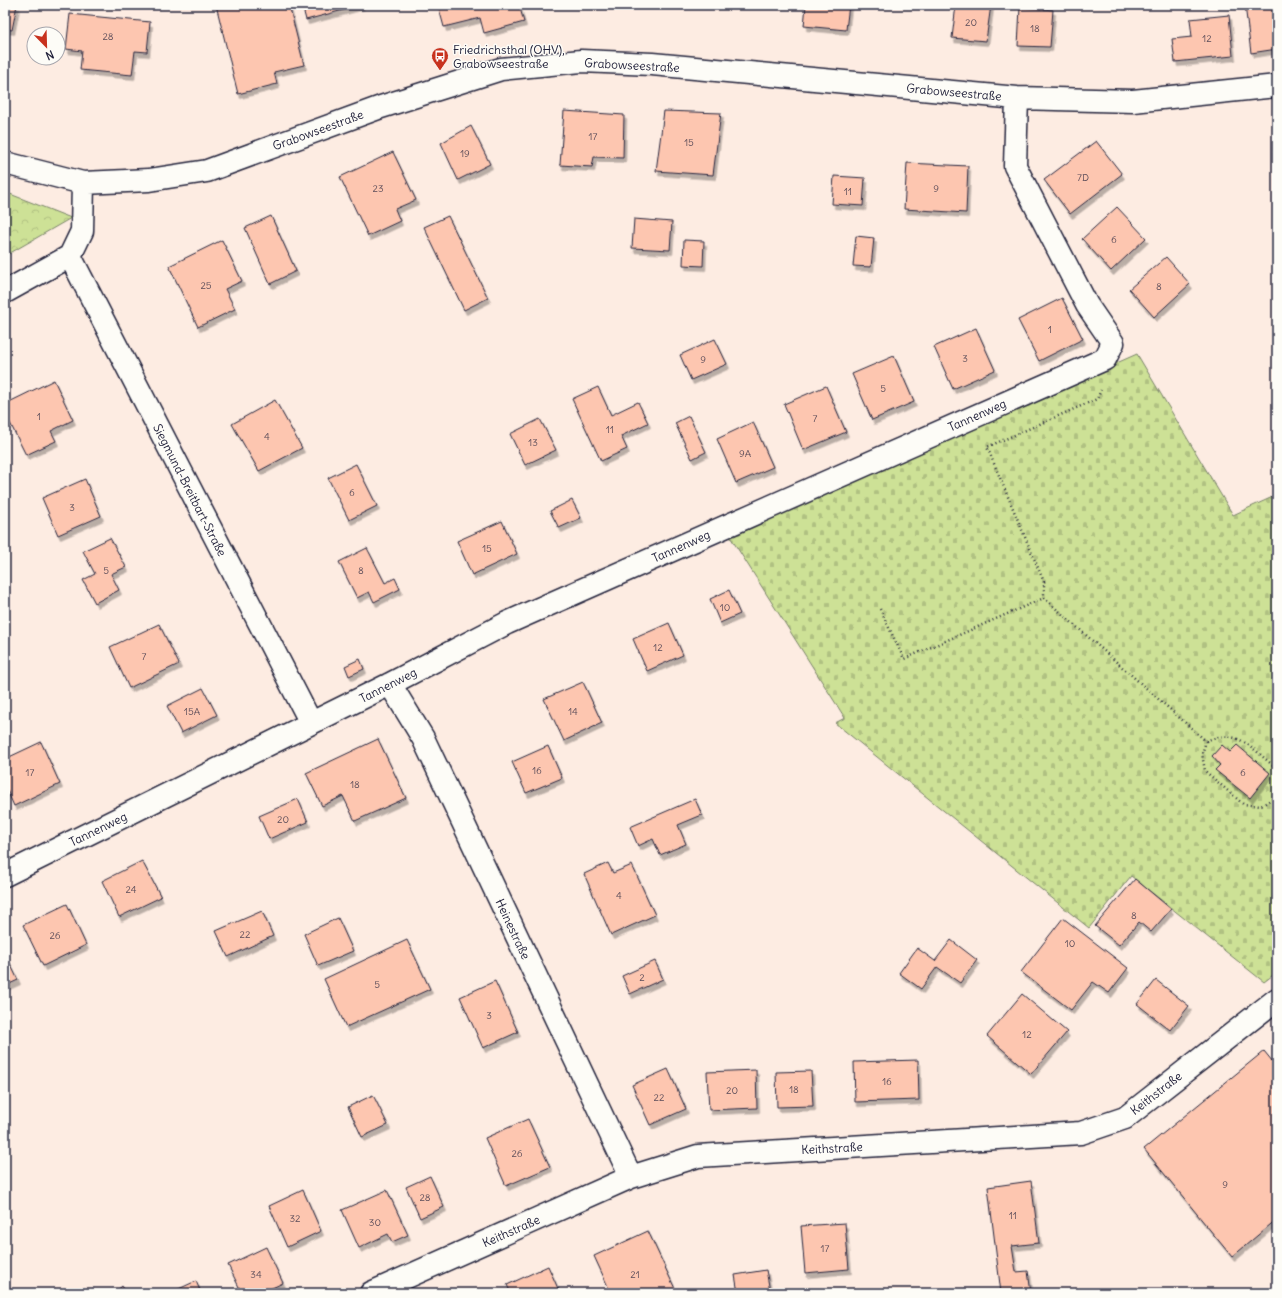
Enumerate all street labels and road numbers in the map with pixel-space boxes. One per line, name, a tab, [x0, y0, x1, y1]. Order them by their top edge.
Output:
street label: Grabowseestraße	[584, 55, 680, 75]
street label: Grabowseestraße	[906, 80, 1002, 104]
street label: Grabowseestraße	[271, 107, 365, 153]
street label: Tannenweg	[946, 396, 1008, 434]
street label: Siegmund-Breitbart-Straße	[150, 421, 230, 559]
street label: Tannenweg	[650, 527, 712, 565]
street label: Tannenweg	[357, 664, 419, 706]
street label: Tannenweg	[67, 809, 129, 849]
street label: Heinestraße	[492, 896, 534, 962]
street label: Keithstraße	[1127, 1068, 1185, 1118]
street label: Keithstraße	[801, 1139, 863, 1157]
street label: Keithstraße	[480, 1212, 542, 1250]

